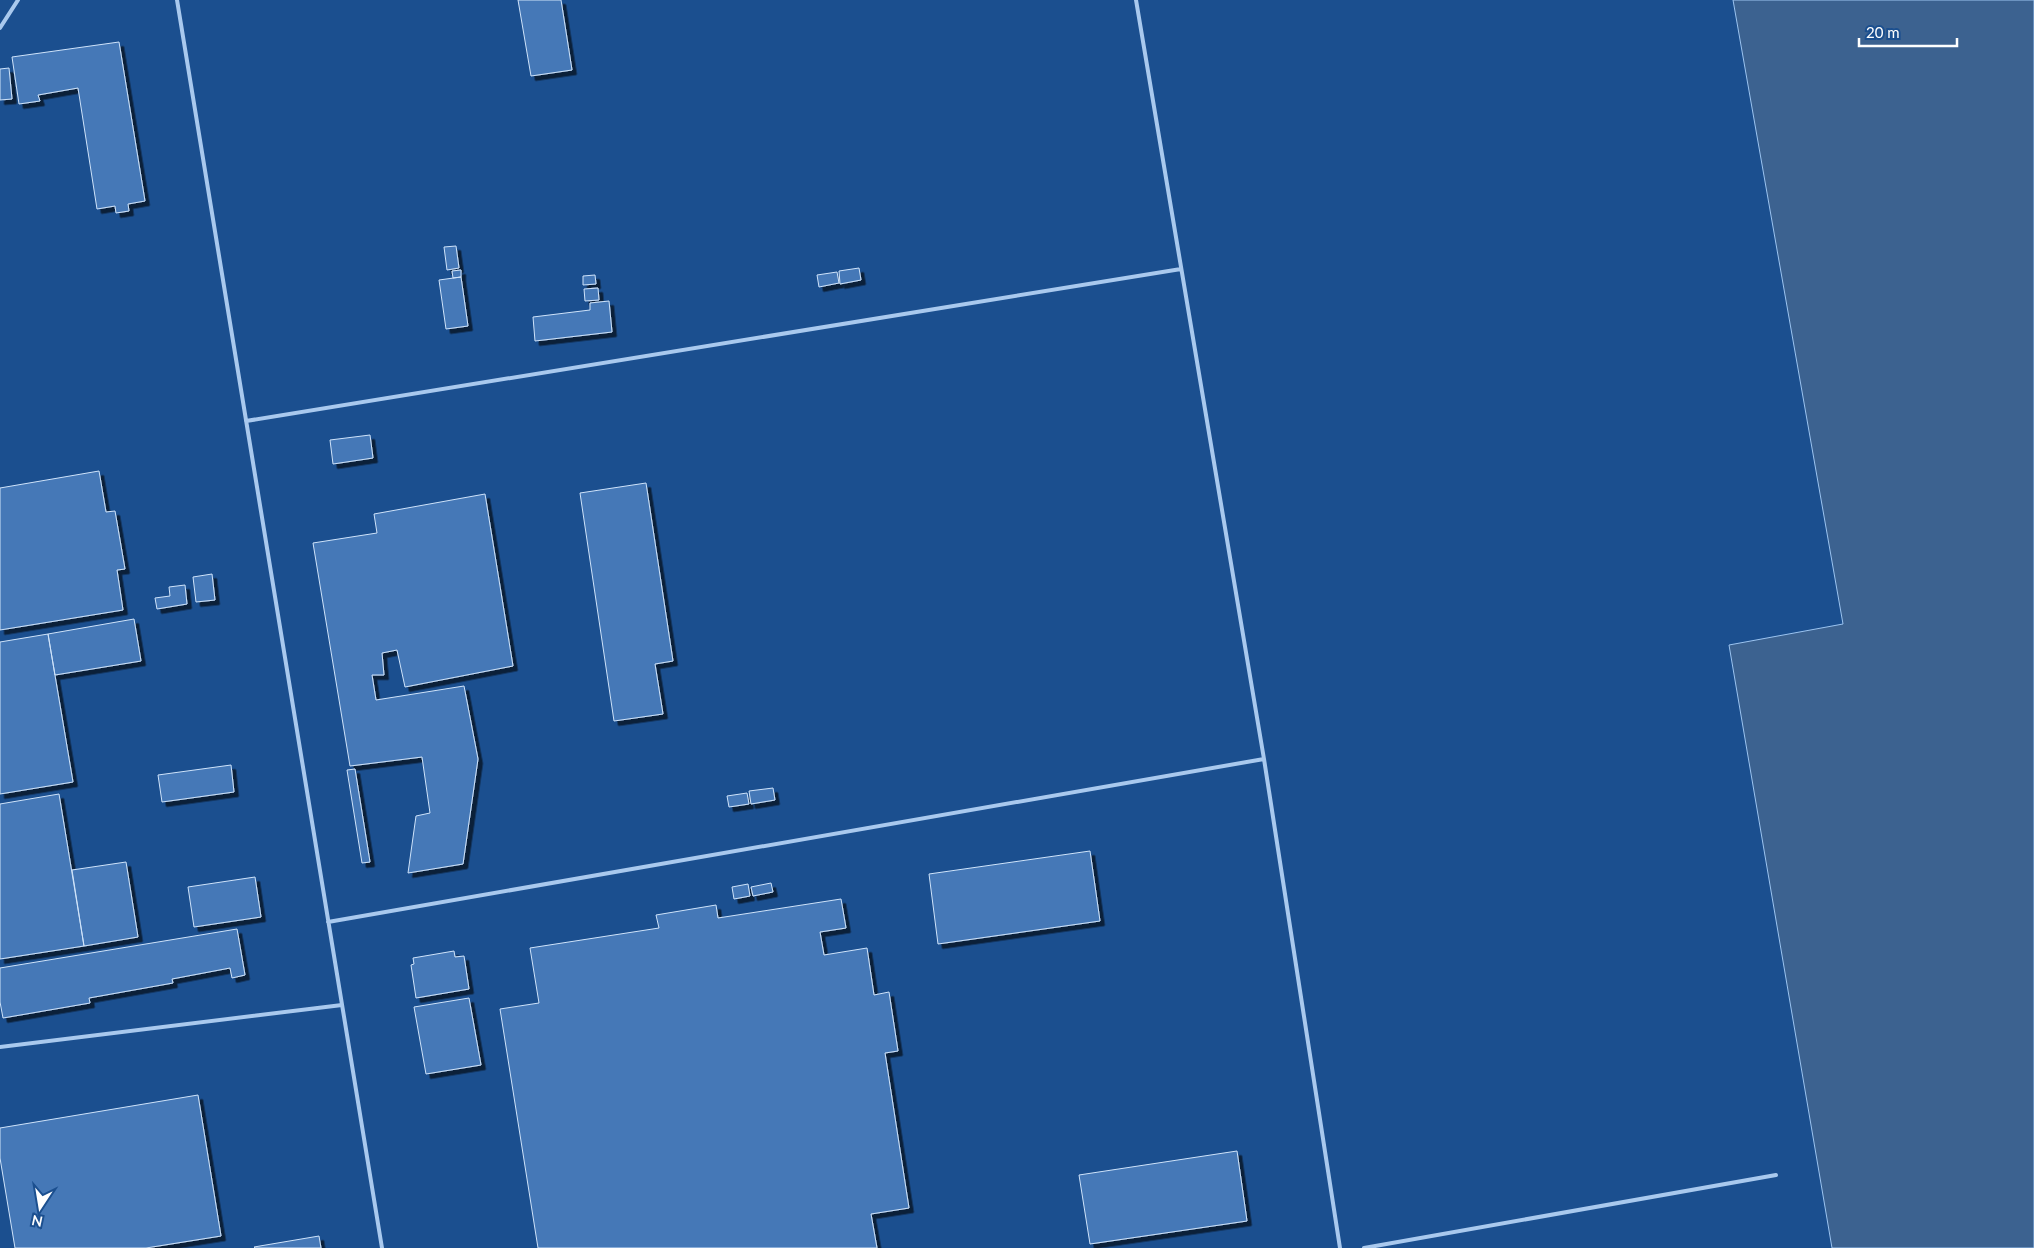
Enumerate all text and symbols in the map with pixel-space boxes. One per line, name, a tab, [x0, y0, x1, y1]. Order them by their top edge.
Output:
scale bar	[1859, 15, 1956, 47]
text: 20 m	[1866, 23, 1900, 41]
north arrow	[15, 1183, 65, 1233]
text: N	[30, 1212, 44, 1231]

